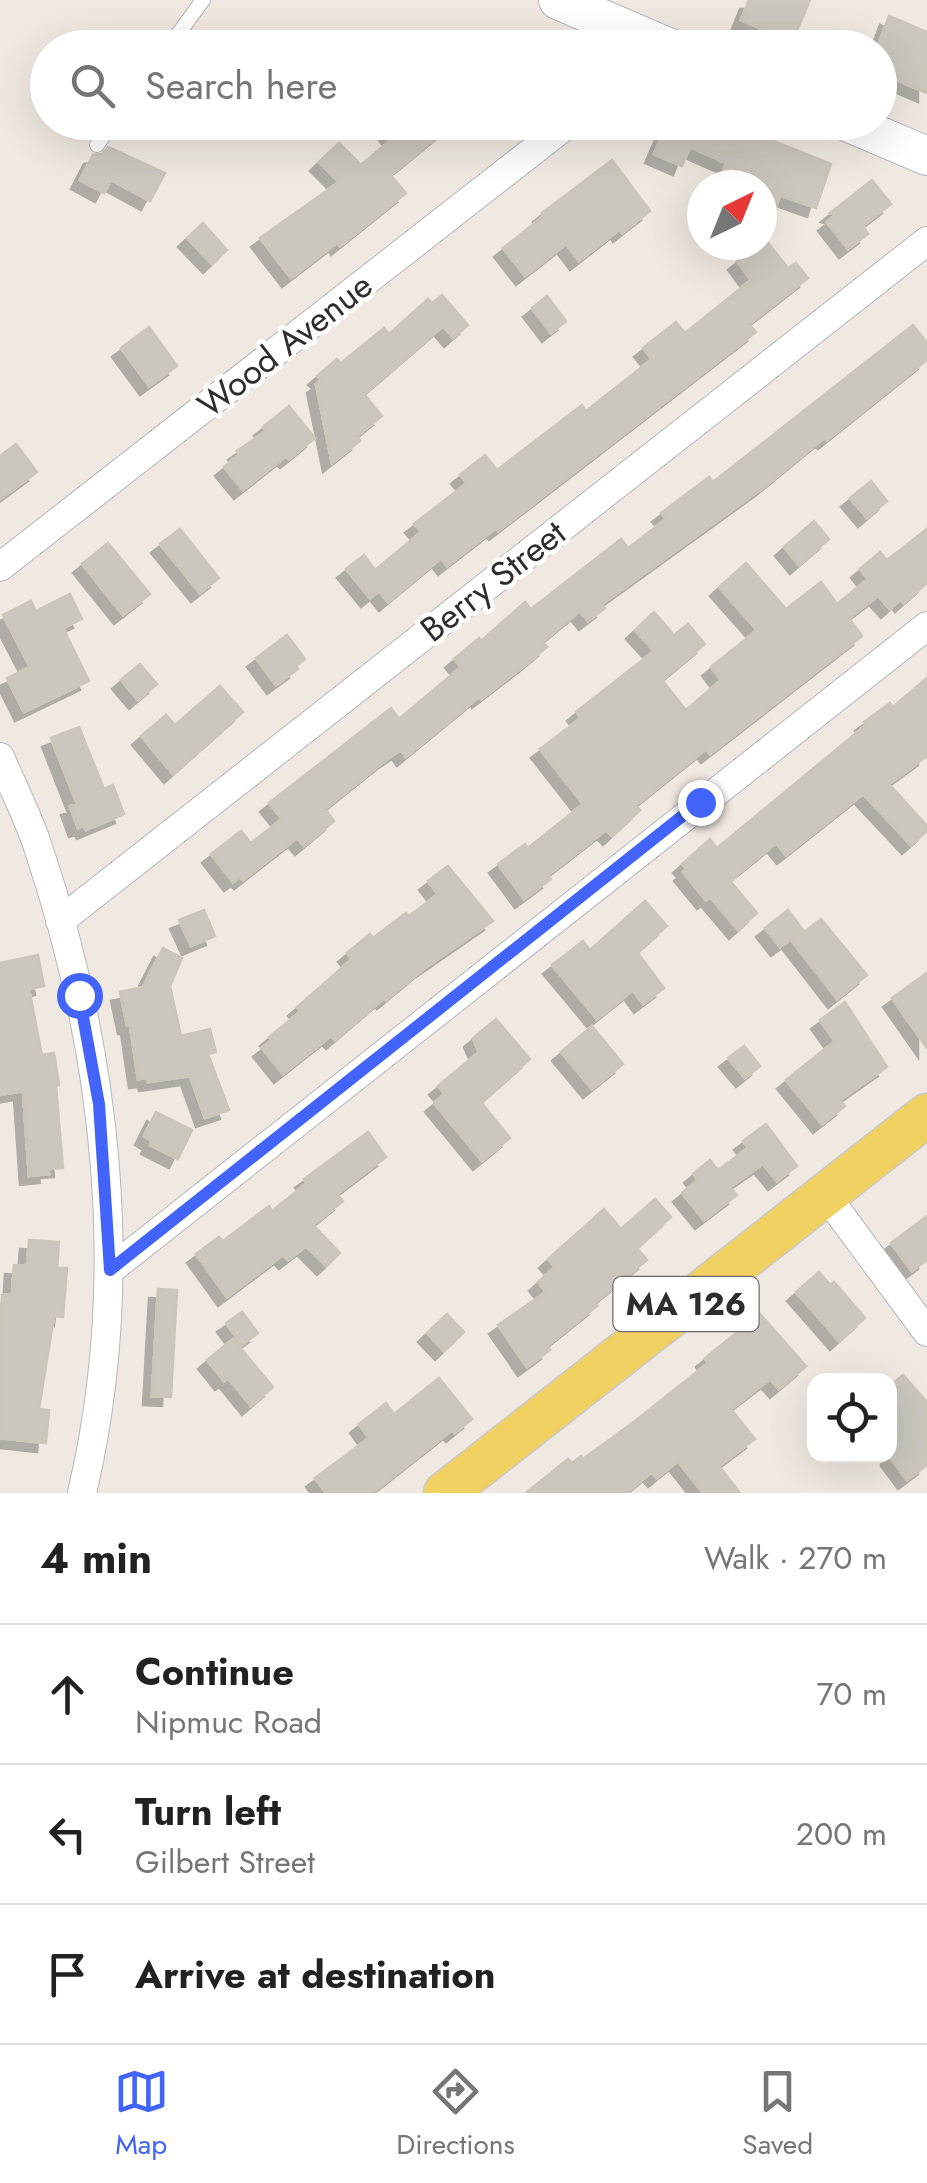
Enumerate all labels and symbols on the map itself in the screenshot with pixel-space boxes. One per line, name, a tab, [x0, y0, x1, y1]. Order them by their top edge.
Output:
north arrow	[687, 170, 777, 260]
street label: Wood Avenue	[187, 261, 383, 429]
street label: Berry Street	[410, 508, 577, 654]
route end	[678, 780, 724, 826]
route start	[57, 973, 103, 1019]
road number: MA 126	[614, 1277, 758, 1331]

